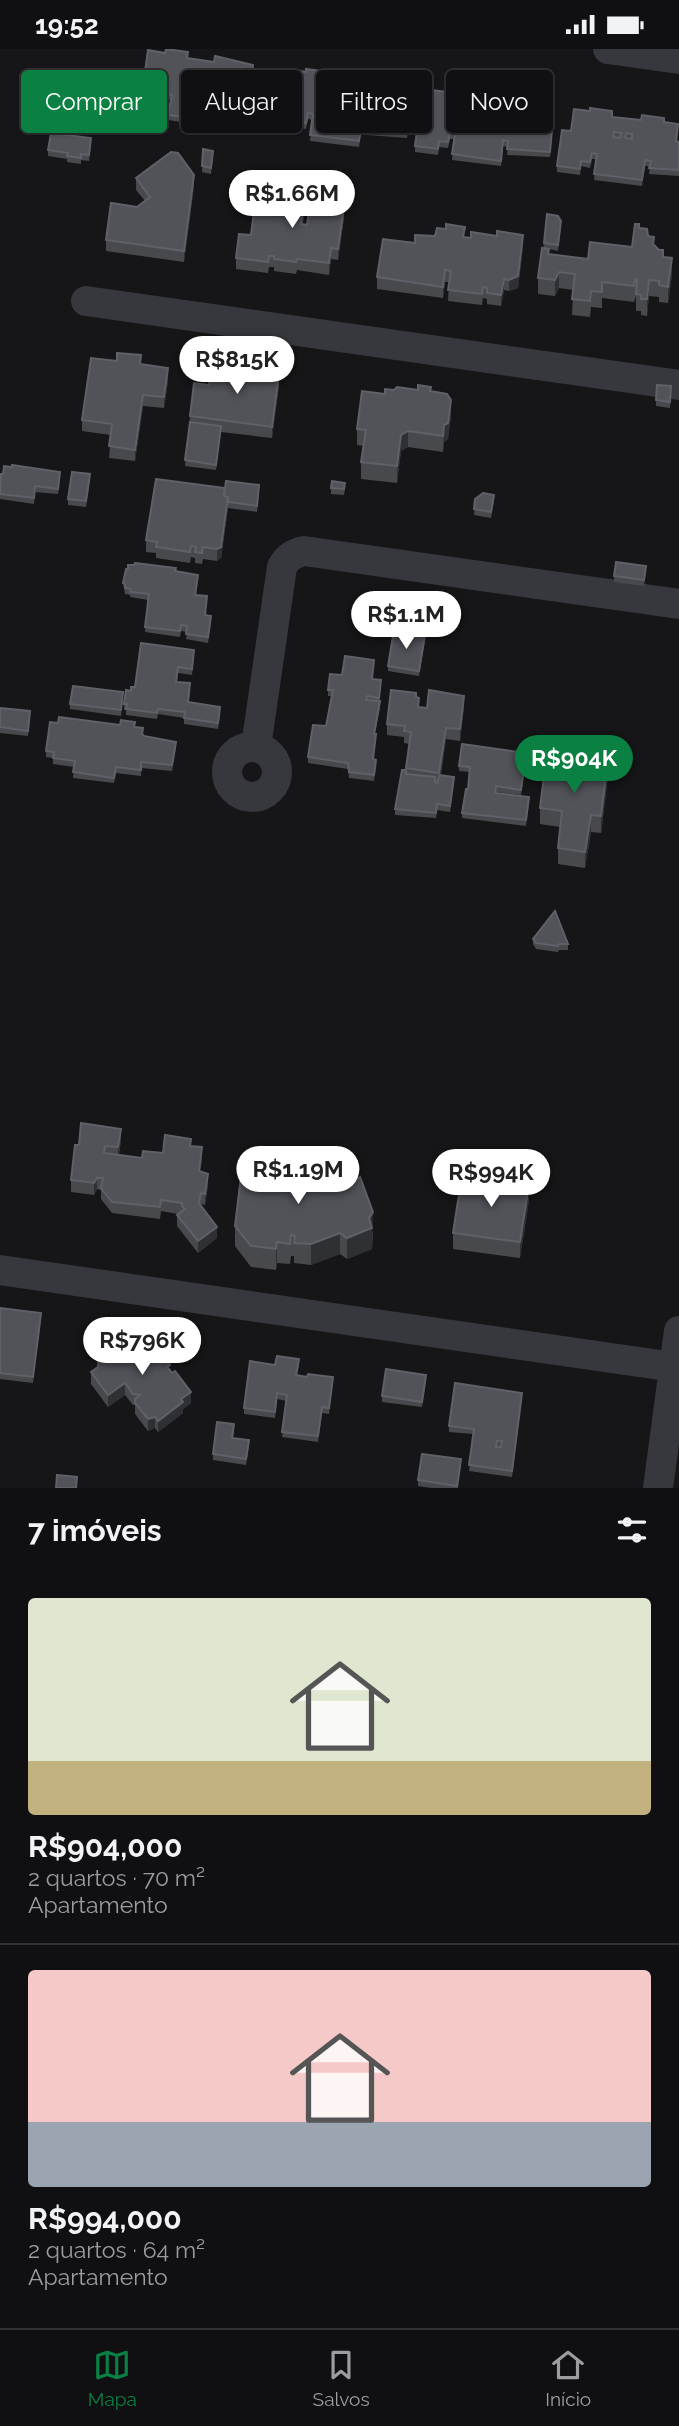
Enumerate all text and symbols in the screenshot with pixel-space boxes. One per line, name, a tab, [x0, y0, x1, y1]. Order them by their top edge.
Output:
text: 19:52	[35, 10, 99, 40]
chip: Comprar	[21, 70, 167, 133]
chip: Alugar	[181, 70, 302, 133]
chip: Filtros	[316, 70, 432, 133]
chip: Novo	[446, 70, 553, 133]
pin: R$1.66M	[227, 171, 357, 230]
text: R$1.66M	[245, 179, 339, 206]
pin: R$815K	[180, 337, 294, 396]
text: R$815K	[195, 345, 279, 372]
pin: R$1.1M	[349, 591, 463, 651]
text: R$1.1M	[367, 600, 445, 627]
pin: R$904K	[517, 735, 631, 795]
text: R$904K	[531, 744, 617, 771]
pin: R$1.19M	[233, 1147, 363, 1206]
pin: R$994K	[434, 1149, 548, 1209]
text: R$1.19M	[252, 1155, 344, 1182]
text: R$994K	[448, 1158, 534, 1185]
pin: R$796K	[85, 1317, 199, 1377]
text: R$796K	[99, 1326, 185, 1353]
icon: filters	[613, 1511, 651, 1549]
text: 7 imóveis	[28, 1513, 162, 1548]
icon: home	[277, 1643, 403, 1769]
text: R$904,000	[28, 1829, 182, 1864]
text: 2 quartos · 70 m²	[28, 1864, 205, 1891]
text: Apartamento	[28, 1891, 168, 1918]
icon: home	[277, 2015, 403, 2141]
text: R$994,000	[28, 2201, 182, 2236]
text: 2 quartos · 64 m²	[28, 2236, 205, 2263]
text: Apartamento	[28, 2263, 168, 2290]
tab: Mapa	[88, 2346, 137, 2410]
tab: Salvos	[313, 2346, 370, 2410]
tab: Início	[545, 2346, 591, 2410]

